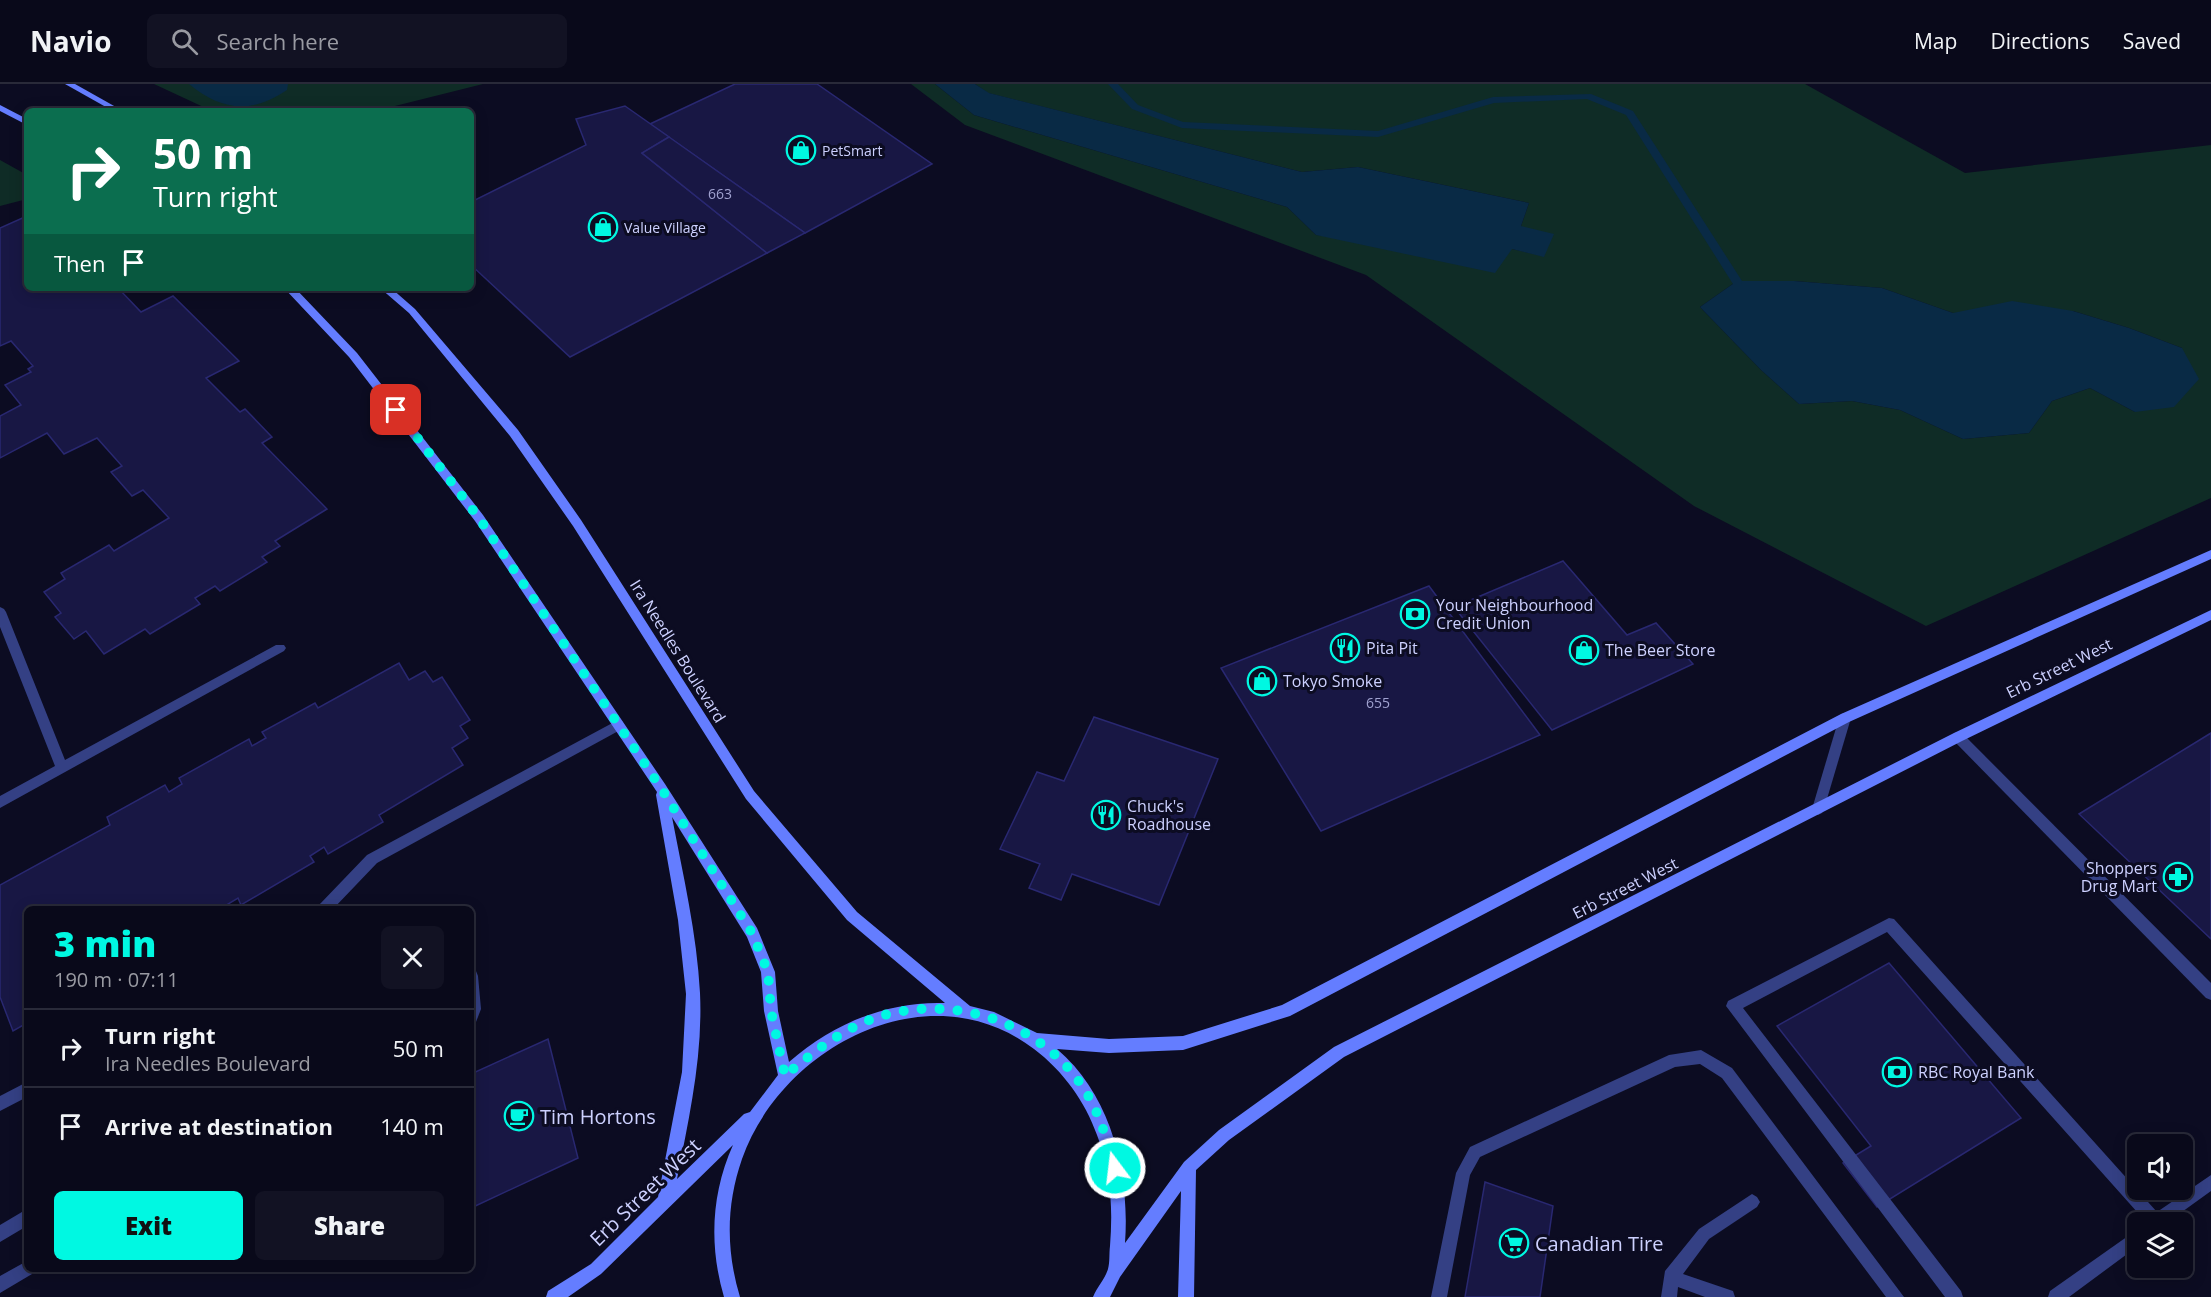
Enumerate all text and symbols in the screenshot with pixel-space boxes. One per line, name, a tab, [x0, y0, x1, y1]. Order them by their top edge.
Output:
search box	[147, 14, 567, 68]
text: Navio	[30, 22, 111, 60]
icon: search	[168, 25, 201, 58]
text: Search here	[216, 26, 339, 56]
text: Map	[1914, 27, 1957, 55]
text: Directions	[1990, 27, 2090, 55]
text: Saved	[2123, 27, 2181, 55]
text: 50 m	[153, 124, 253, 181]
icon: right	[54, 132, 132, 210]
shop icon: PetSmart	[785, 134, 817, 166]
place label: PetSmart	[822, 141, 882, 160]
text: Turn right	[153, 178, 278, 215]
house number: 663	[708, 184, 732, 203]
shop icon: Value Village	[587, 211, 619, 243]
place label: Value Village	[624, 218, 706, 237]
icon: arrive	[117, 246, 150, 279]
text: Then	[54, 248, 105, 278]
pin	[370, 384, 421, 435]
icon: arrive	[379, 393, 412, 426]
street label: Ira Needles Boulevard	[625, 575, 731, 727]
place label: Your Neighbourhood Credit Union	[1436, 594, 1593, 634]
bank icon: Your Neighbourhood Credit Union	[1399, 598, 1431, 630]
restaurant icon: Pita Pit	[1329, 632, 1361, 664]
street label: Erb Street West	[2002, 633, 2116, 703]
shop icon: The Beer Store	[1568, 634, 1600, 666]
place label: Pita Pit	[1366, 637, 1418, 659]
place label: The Beer Store	[1605, 639, 1715, 661]
shop icon: Tokyo Smoke	[1246, 665, 1278, 697]
place label: Tokyo Smoke	[1283, 670, 1382, 692]
house number: 655	[1366, 693, 1390, 712]
place label: Chuck's Roadhouse	[1127, 795, 1211, 835]
restaurant icon: Chuck's Roadhouse	[1090, 799, 1122, 831]
street label: Erb Street West	[1569, 852, 1682, 924]
place label: Shoppers Drug Mart	[2081, 857, 2157, 897]
pharmacy icon: Shoppers Drug Mart	[2162, 861, 2194, 893]
text: 3 min	[54, 919, 156, 968]
button: close	[381, 926, 444, 989]
text: 190 m · 07:11	[54, 966, 179, 993]
text: Turn right	[105, 1020, 216, 1050]
icon: right	[54, 1032, 87, 1065]
text: 50 m	[393, 1033, 444, 1063]
text: Ira Needles Boulevard	[105, 1050, 311, 1077]
bank icon: RBC Royal Bank	[1881, 1056, 1913, 1088]
place label: RBC Royal Bank	[1918, 1061, 2035, 1083]
cafe icon: Tim Hortons	[503, 1100, 535, 1132]
place label: Tim Hortons	[540, 1103, 656, 1130]
icon: arrive	[54, 1110, 87, 1143]
text: Arrive at destination	[105, 1111, 333, 1141]
text: 140 m	[380, 1111, 444, 1141]
street label: Erb Street West	[584, 1132, 706, 1252]
map controls	[2127, 1134, 2193, 1278]
button: sound	[2127, 1134, 2193, 1200]
position arrow	[1083, 1136, 1147, 1200]
button: Exit	[54, 1191, 243, 1260]
button: Share	[255, 1191, 444, 1260]
button: layers	[2127, 1212, 2193, 1278]
supermarket icon: Canadian Tire	[1498, 1227, 1530, 1259]
place label: Canadian Tire	[1535, 1230, 1663, 1257]

